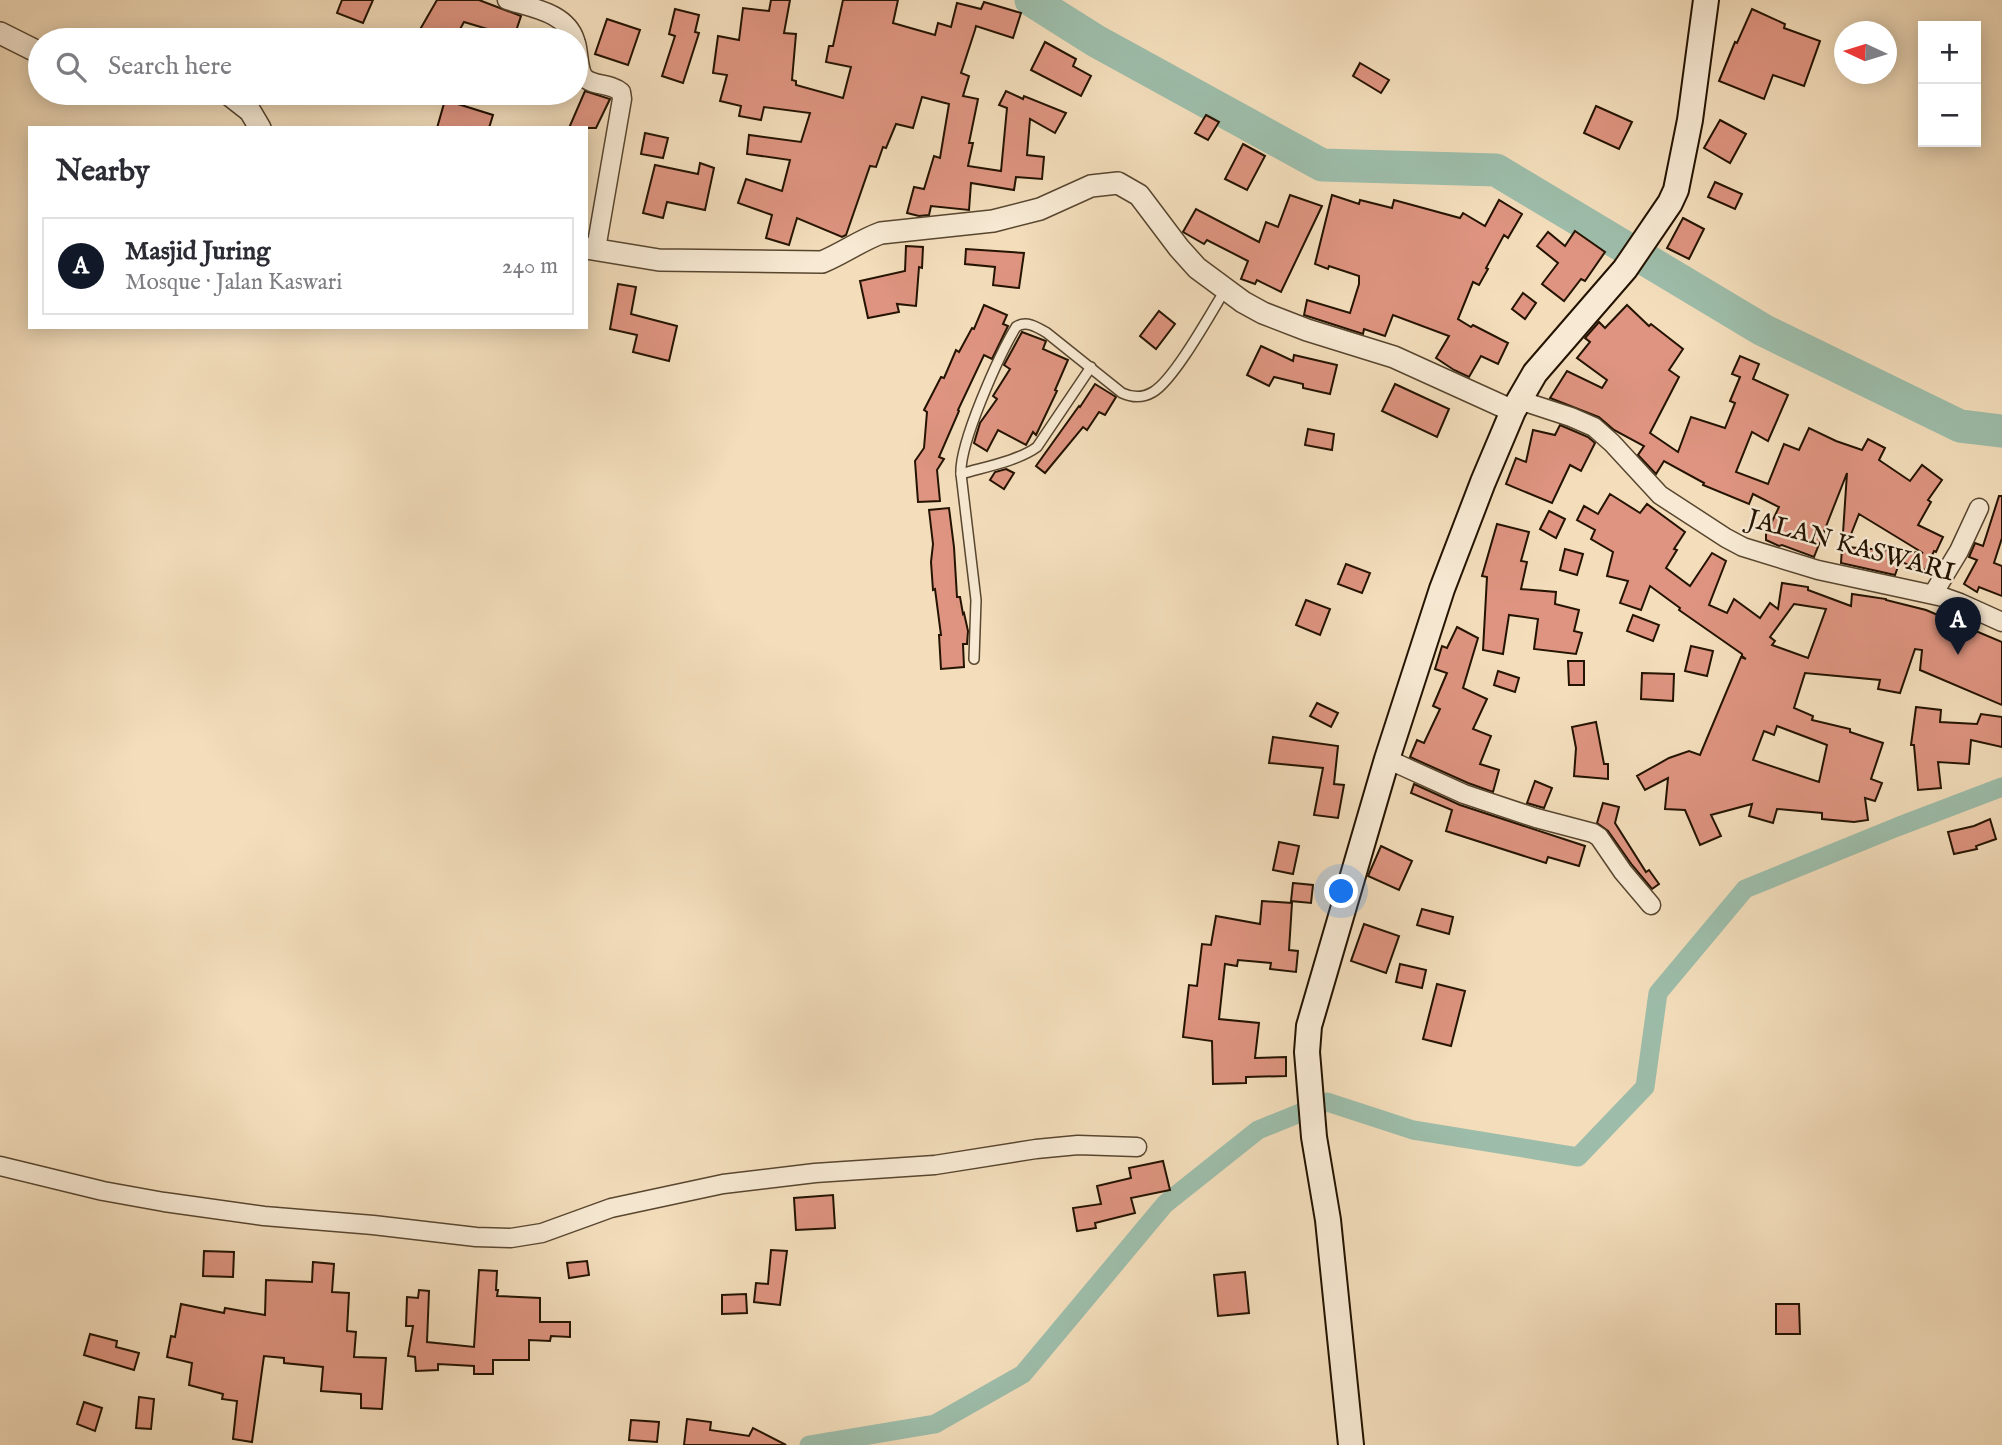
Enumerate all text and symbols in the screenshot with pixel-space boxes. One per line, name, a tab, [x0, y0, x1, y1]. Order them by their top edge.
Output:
north arrow	[1834, 21, 1897, 84]
map controls	[1918, 21, 1981, 147]
button: +	[1918, 21, 1981, 84]
search box	[28, 28, 588, 105]
icon: search	[52, 48, 90, 86]
text: Search here	[108, 50, 232, 83]
button: −	[1918, 84, 1981, 147]
text: Nearby	[56, 153, 149, 191]
text: Masjid Juring	[125, 235, 270, 268]
text: A	[73, 252, 89, 281]
text: 240 m	[502, 252, 558, 281]
text: Mosque · Jalan Kaswari	[125, 268, 342, 297]
street label: JALAN KASWARI	[1741, 502, 1958, 590]
pin: A	[1935, 597, 1981, 655]
your location	[1324, 874, 1358, 908]

